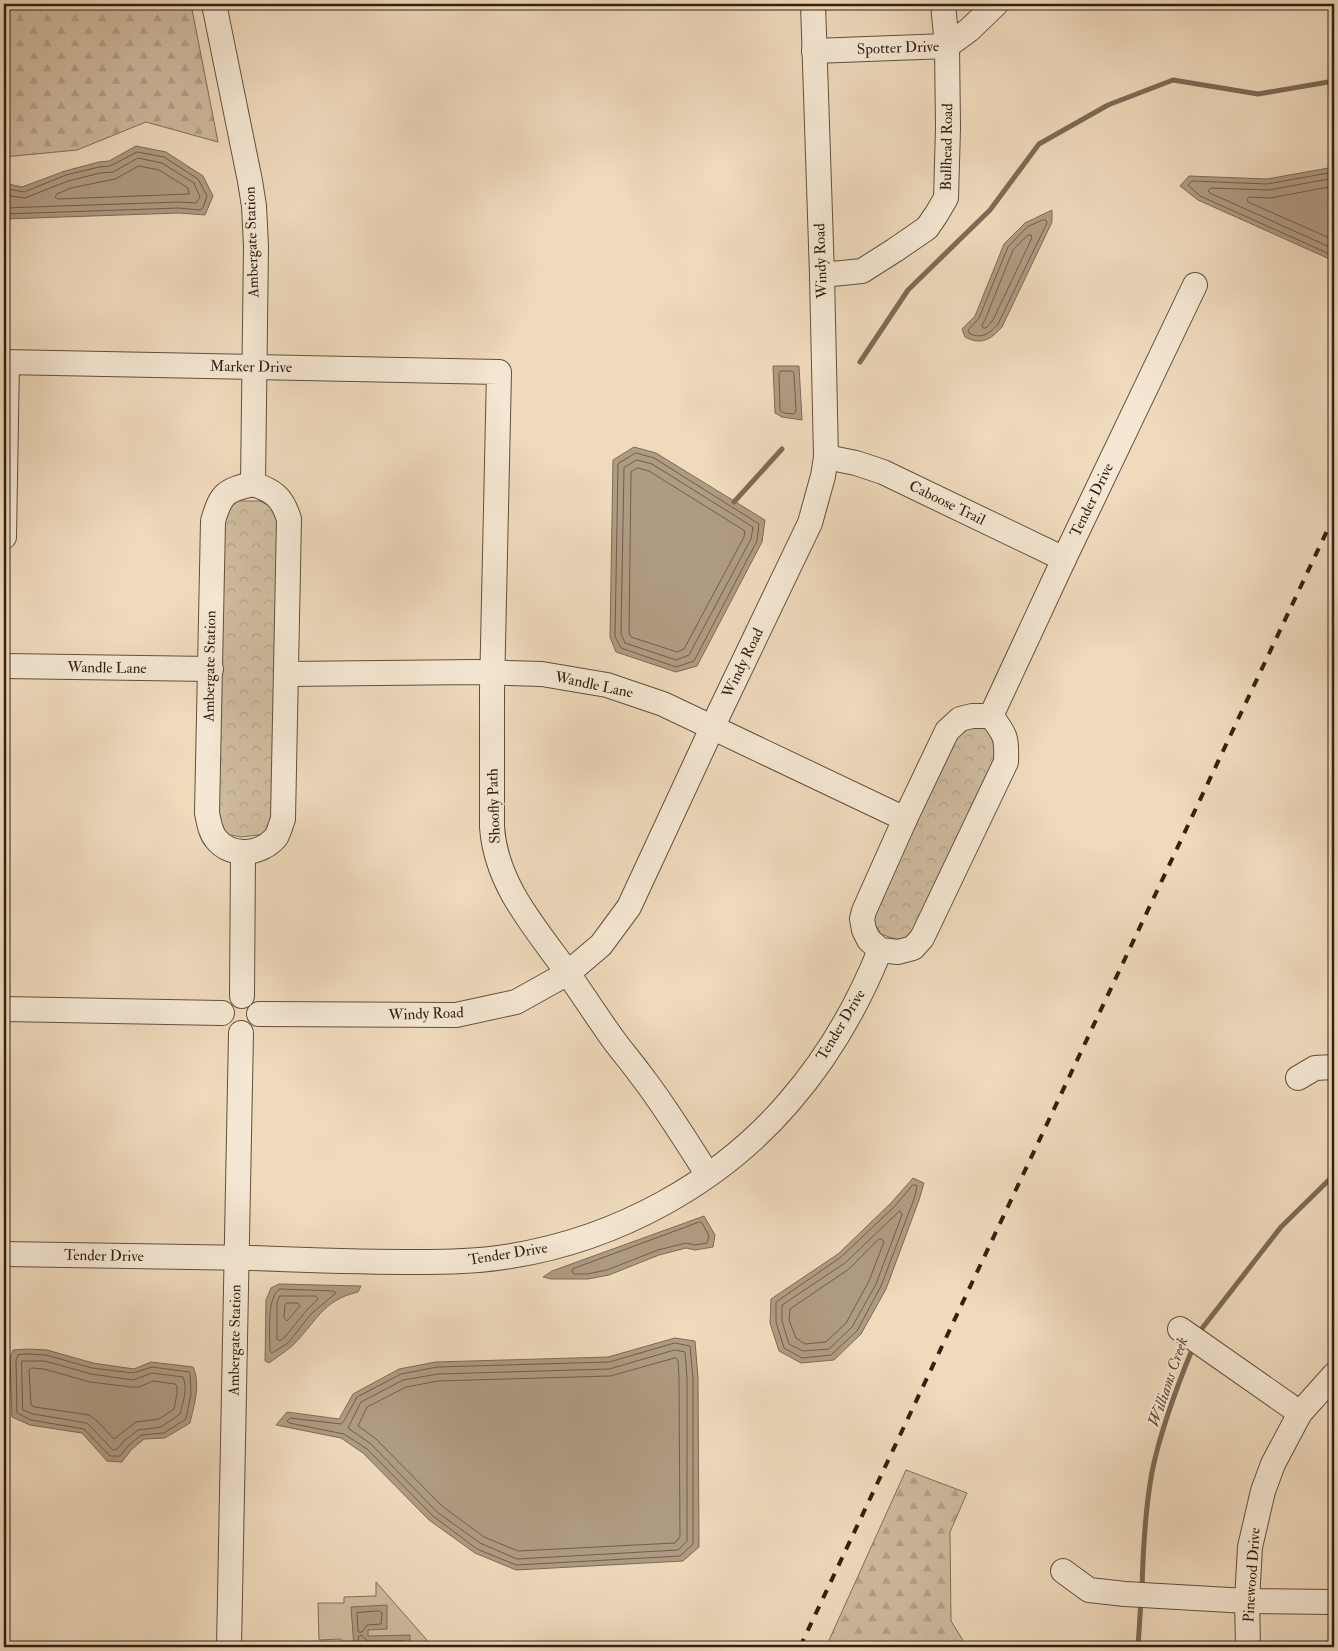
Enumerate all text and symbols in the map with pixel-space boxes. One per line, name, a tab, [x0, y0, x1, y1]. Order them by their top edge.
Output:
street label: Spotter Drive	[857, 37, 939, 60]
street label: Bullhead Road	[937, 102, 957, 191]
street label: Ambergate Station	[241, 186, 263, 299]
street label: Windy Road	[810, 222, 832, 300]
street label: Marker Drive	[210, 357, 292, 377]
street label: Tender Drive	[1066, 460, 1118, 540]
street label: Caboose Trail	[906, 476, 988, 530]
street label: Ambergate Station	[200, 610, 220, 723]
street label: Windy Road	[717, 624, 768, 702]
street label: Wandle Lane	[66, 658, 147, 678]
street label: Wandle Lane	[552, 667, 635, 703]
street label: Shoofly Path	[483, 768, 505, 844]
street label: Tender Drive	[812, 986, 870, 1064]
street label: Windy Road	[387, 1003, 465, 1025]
street label: Tender Drive	[467, 1238, 549, 1270]
street label: Tender Drive	[64, 1246, 144, 1266]
street label: Ambergate Station	[225, 1284, 245, 1397]
water label: Williams Creek	[1143, 1334, 1193, 1429]
street label: Pinewood Drive	[1239, 1527, 1265, 1623]

